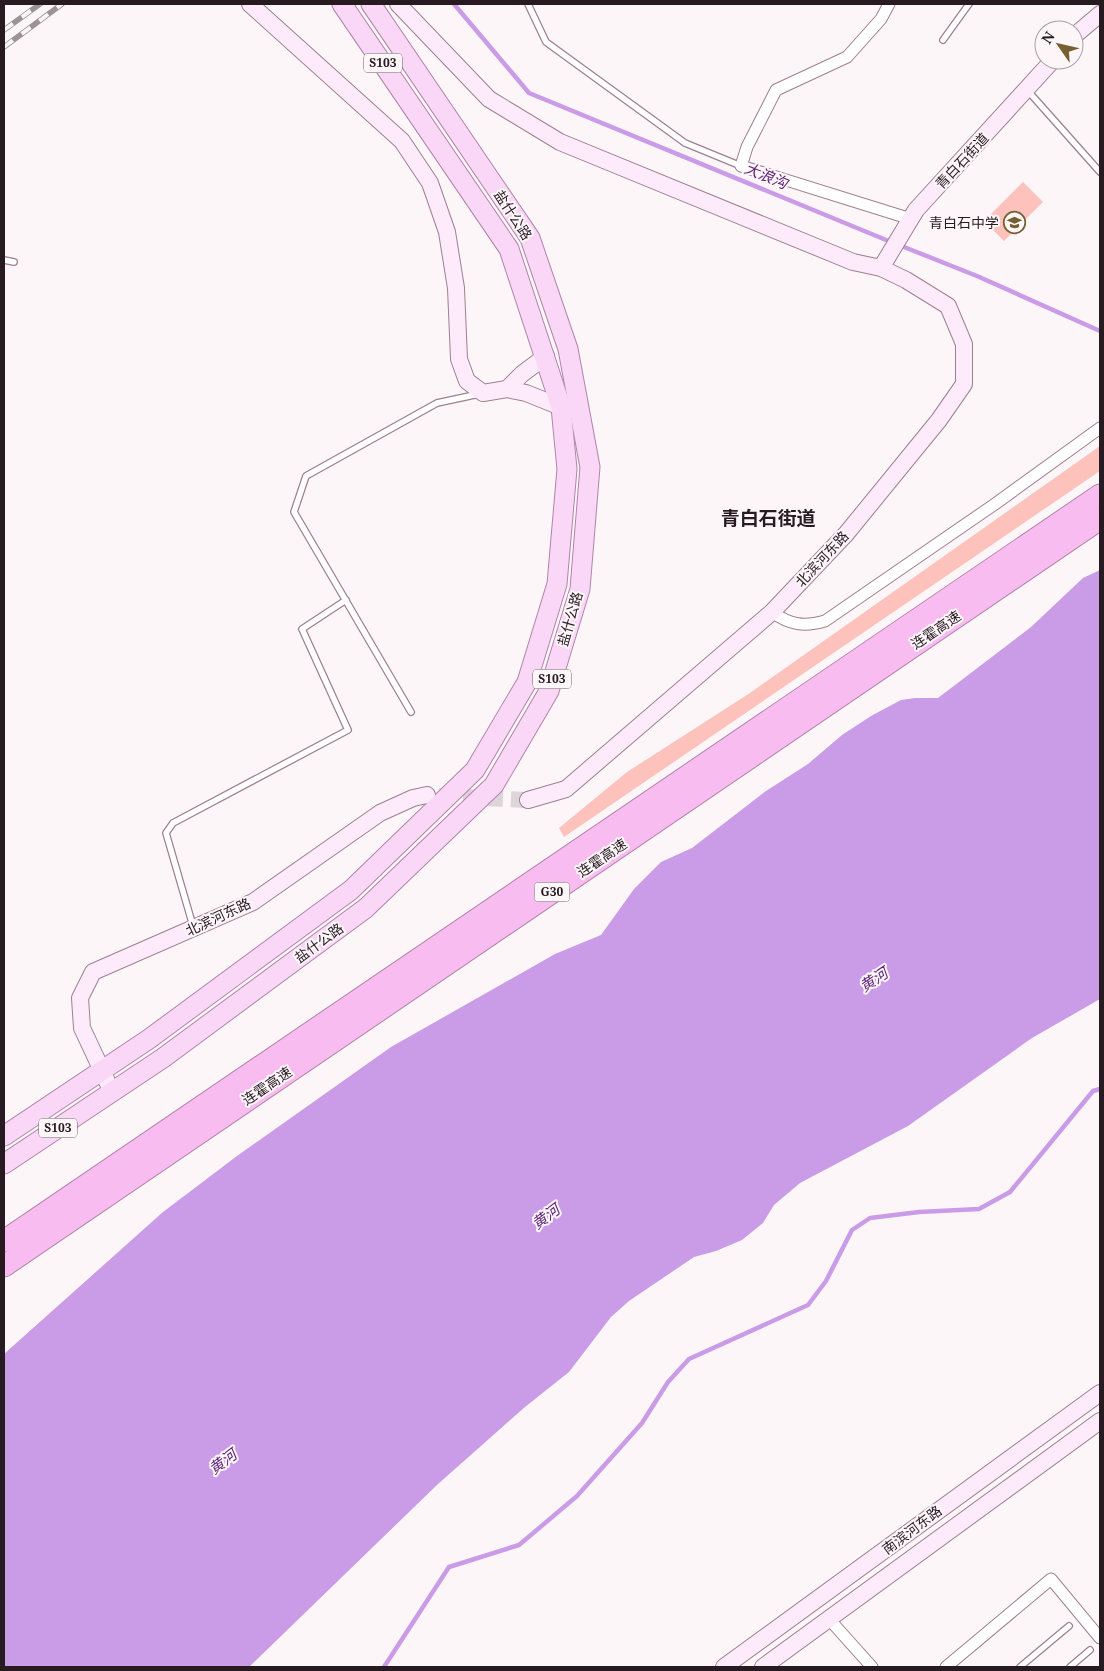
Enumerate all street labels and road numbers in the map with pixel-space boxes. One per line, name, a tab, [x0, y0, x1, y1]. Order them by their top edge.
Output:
road number: S103	[364, 54, 402, 72]
street label: 青白石街道	[931, 129, 992, 193]
street label: 盐什公路	[490, 186, 537, 243]
street label: 北滨河东路	[791, 527, 852, 591]
street label: 盐什公路	[553, 589, 586, 648]
street label: 连霍高速	[907, 606, 964, 653]
road number: S103	[533, 670, 571, 689]
street label: 连霍高速	[573, 834, 630, 881]
road number: G30	[534, 882, 570, 902]
street label: 北滨河东路	[182, 893, 254, 940]
street label: 盐什公路	[290, 918, 347, 967]
street label: 连霍高速	[238, 1062, 295, 1109]
road number: S103	[39, 1118, 77, 1138]
street label: 南滨河东路	[878, 1501, 945, 1558]

